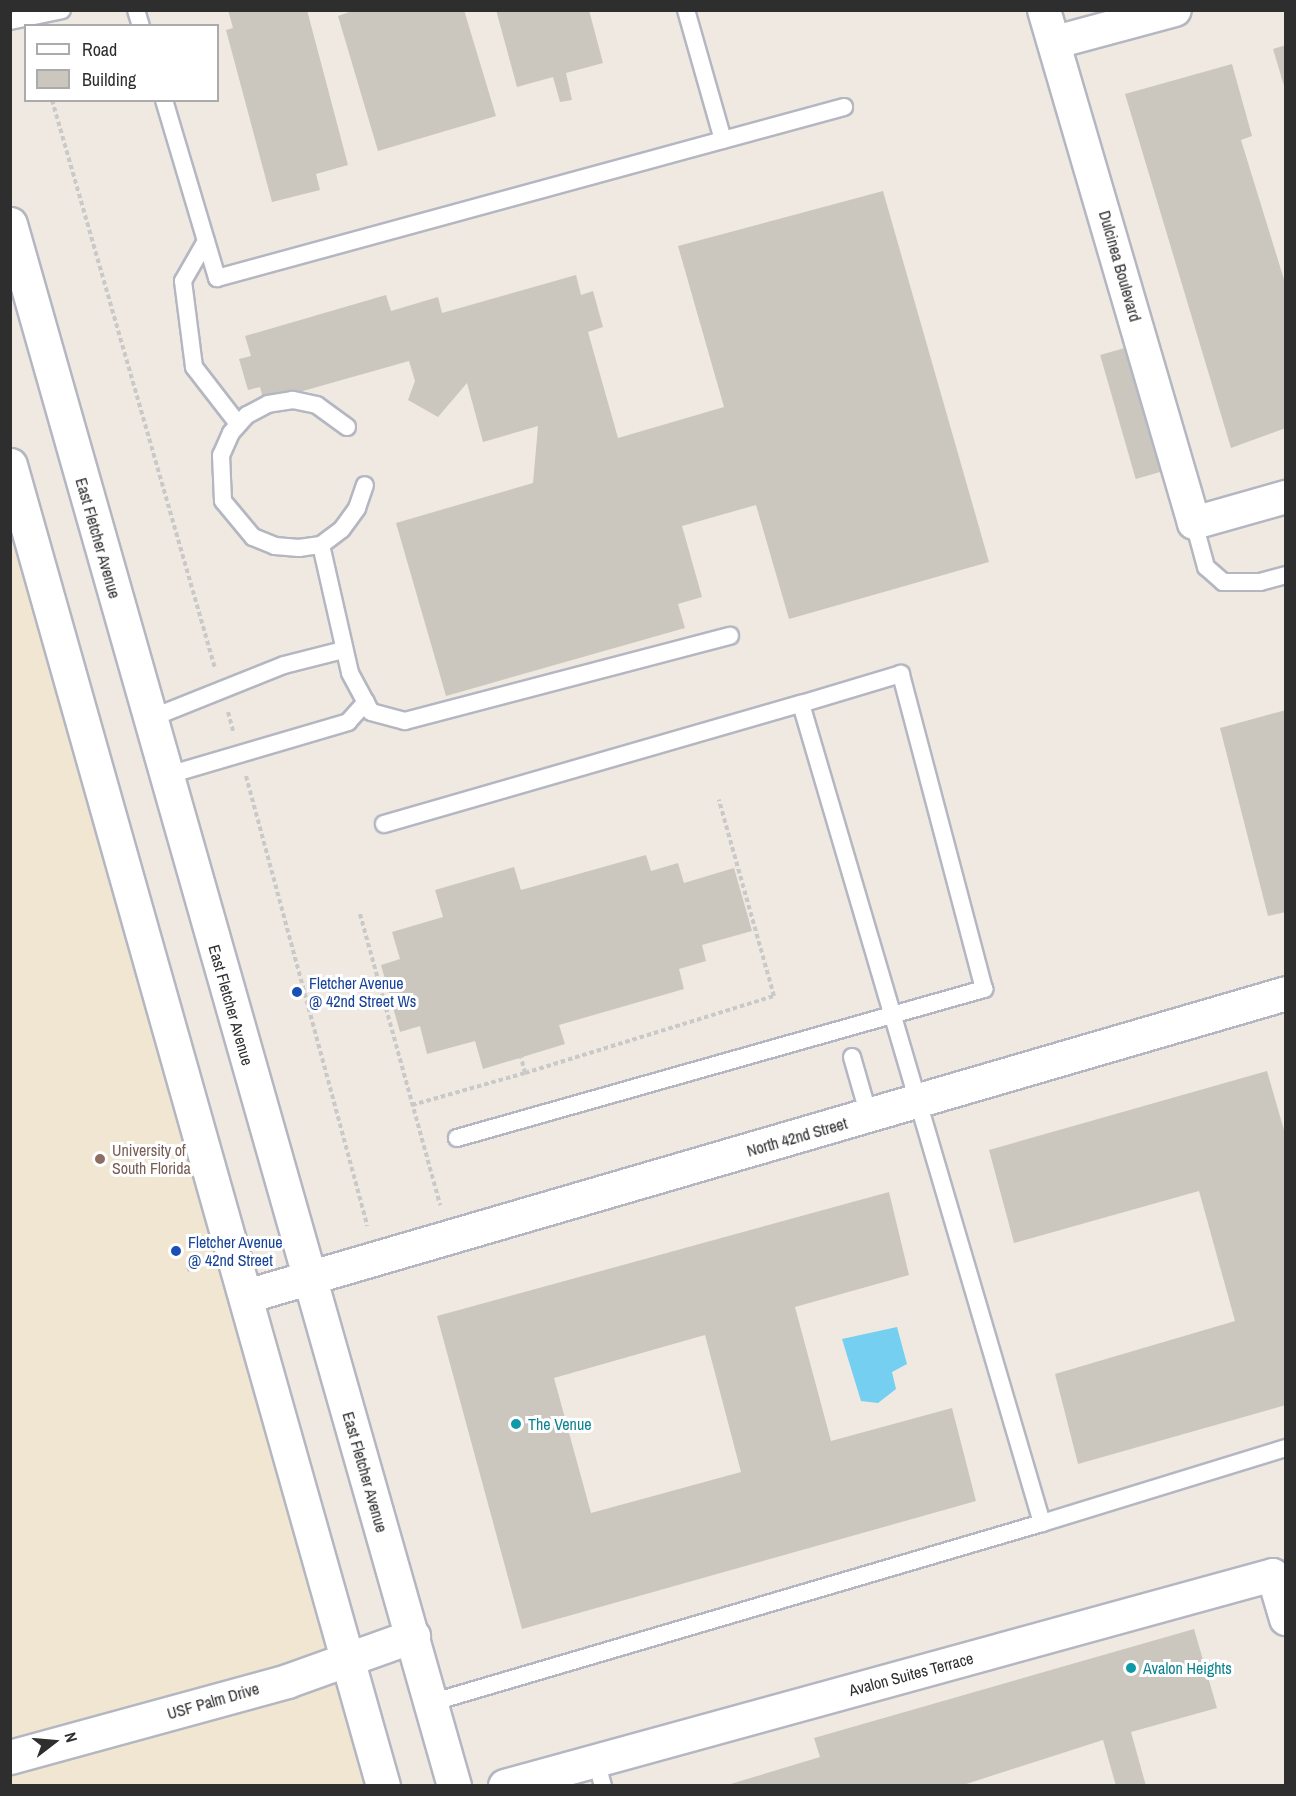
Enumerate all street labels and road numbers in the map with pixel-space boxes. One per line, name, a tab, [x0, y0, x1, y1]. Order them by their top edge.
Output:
street label: Dulcinea Boulevard	[1095, 208, 1145, 324]
street label: East Fletcher Avenue	[72, 475, 124, 601]
street label: East Fletcher Avenue	[205, 942, 257, 1068]
street label: North 42nd Street	[745, 1113, 849, 1161]
street label: East Fletcher Avenue	[339, 1409, 391, 1535]
street label: Avalon Suites Terrace	[847, 1648, 975, 1700]
street label: USF Palm Drive	[165, 1679, 261, 1723]

